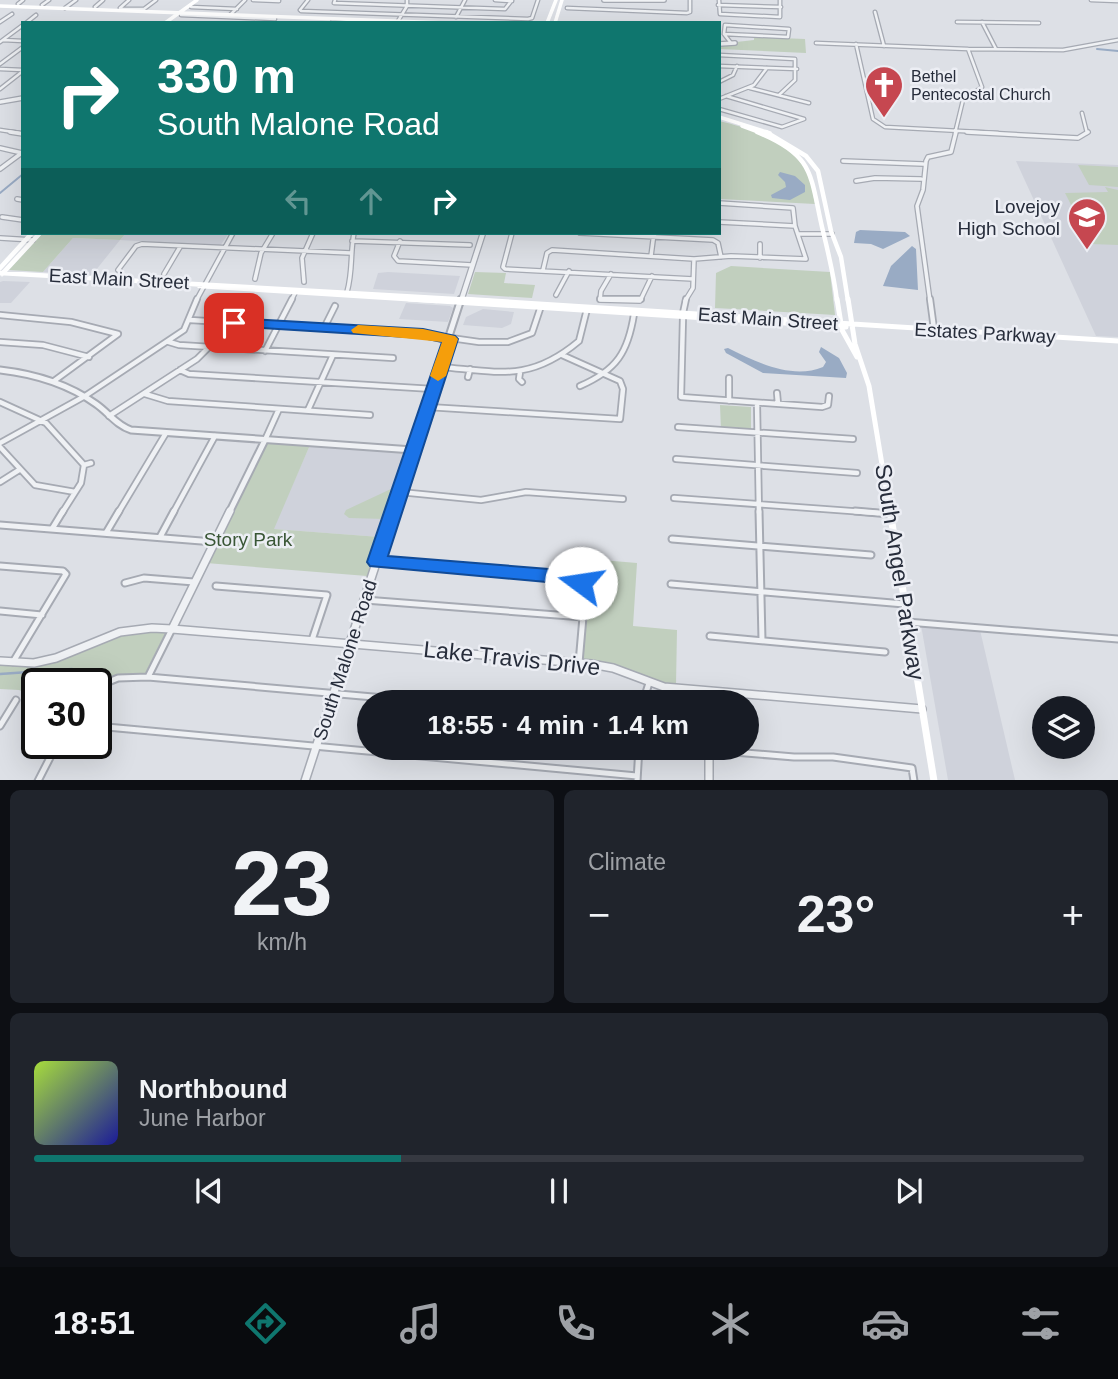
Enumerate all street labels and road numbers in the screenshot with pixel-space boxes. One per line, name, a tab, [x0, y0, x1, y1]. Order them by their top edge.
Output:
street label: East Main Street	[48, 265, 190, 293]
street label: East Main Street	[697, 304, 840, 334]
street label: Estates Parkway	[914, 319, 1057, 347]
street label: South Angel Parkway	[870, 462, 930, 682]
street label: South Malone Road	[309, 577, 381, 743]
street label: Lake Travis Drive	[422, 636, 602, 680]

